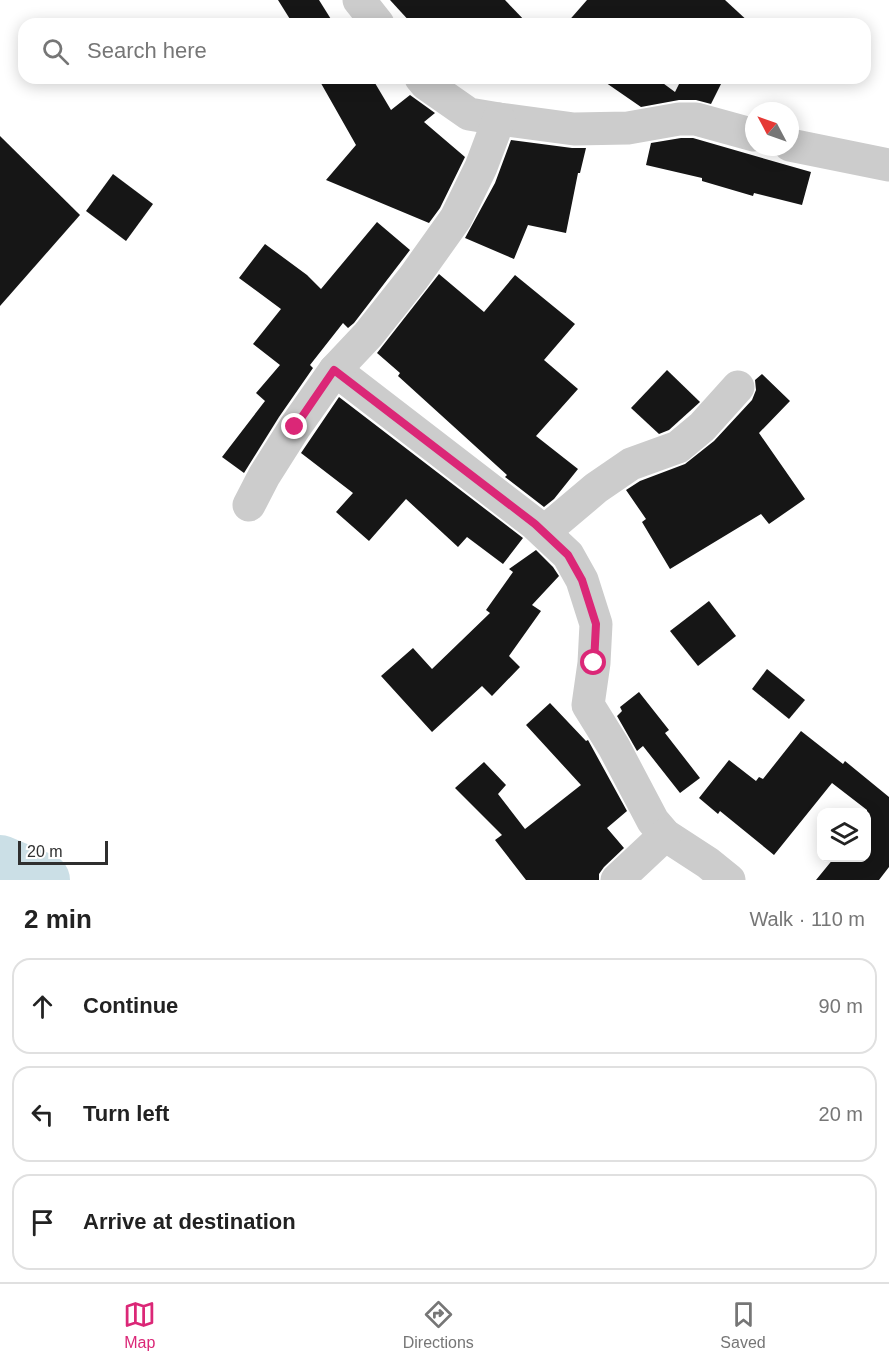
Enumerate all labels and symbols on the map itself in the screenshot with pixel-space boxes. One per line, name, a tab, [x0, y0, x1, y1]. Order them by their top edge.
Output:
north arrow	[745, 102, 799, 156]
route end	[281, 413, 307, 439]
route start	[580, 649, 606, 675]
scale bar	[18, 838, 108, 866]

